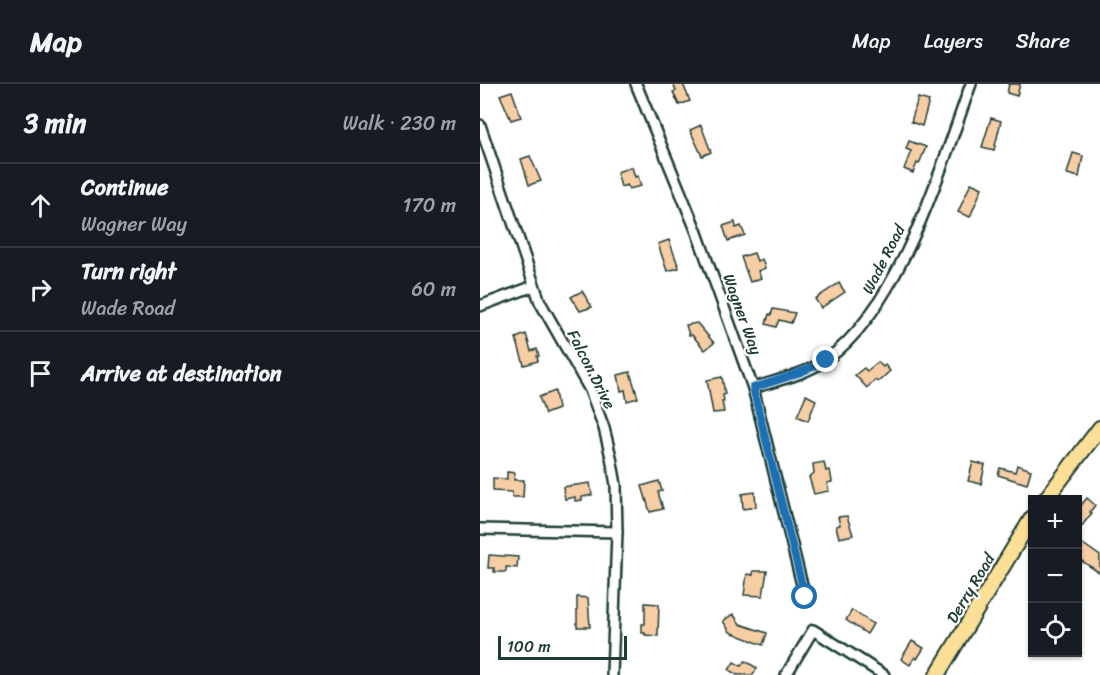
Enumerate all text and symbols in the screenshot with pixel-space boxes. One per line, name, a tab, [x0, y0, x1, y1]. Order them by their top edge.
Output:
text: Map	[30, 17, 82, 66]
text: Map	[852, 22, 891, 60]
text: Layers	[924, 22, 983, 60]
text: Share	[1016, 22, 1070, 60]
text: 3 min	[24, 100, 86, 146]
text: Walk · 230 m	[343, 106, 456, 141]
text: Continue	[81, 168, 169, 207]
text: 170 m	[403, 188, 456, 223]
icon: ahead	[24, 189, 57, 222]
text: Wagner Way	[81, 207, 187, 242]
street label: Wade Road	[853, 218, 914, 299]
text: Turn right	[81, 252, 176, 291]
street label: Wagner Way	[714, 269, 771, 360]
text: 60 m	[411, 272, 456, 307]
icon: right	[24, 273, 57, 306]
text: Wade Road	[81, 291, 175, 326]
street label: Falcon Drive	[559, 324, 624, 414]
route end	[812, 346, 838, 372]
text: Arrive at destination	[81, 354, 282, 393]
icon: arrive	[24, 357, 57, 390]
map controls	[1028, 495, 1082, 657]
button: +	[1028, 495, 1082, 549]
street label: Derry Road	[938, 546, 1004, 629]
button: −	[1028, 549, 1082, 603]
route start	[791, 583, 817, 609]
button: locate	[1028, 603, 1082, 657]
text: 100 m	[507, 632, 551, 661]
scale bar	[498, 633, 627, 660]

